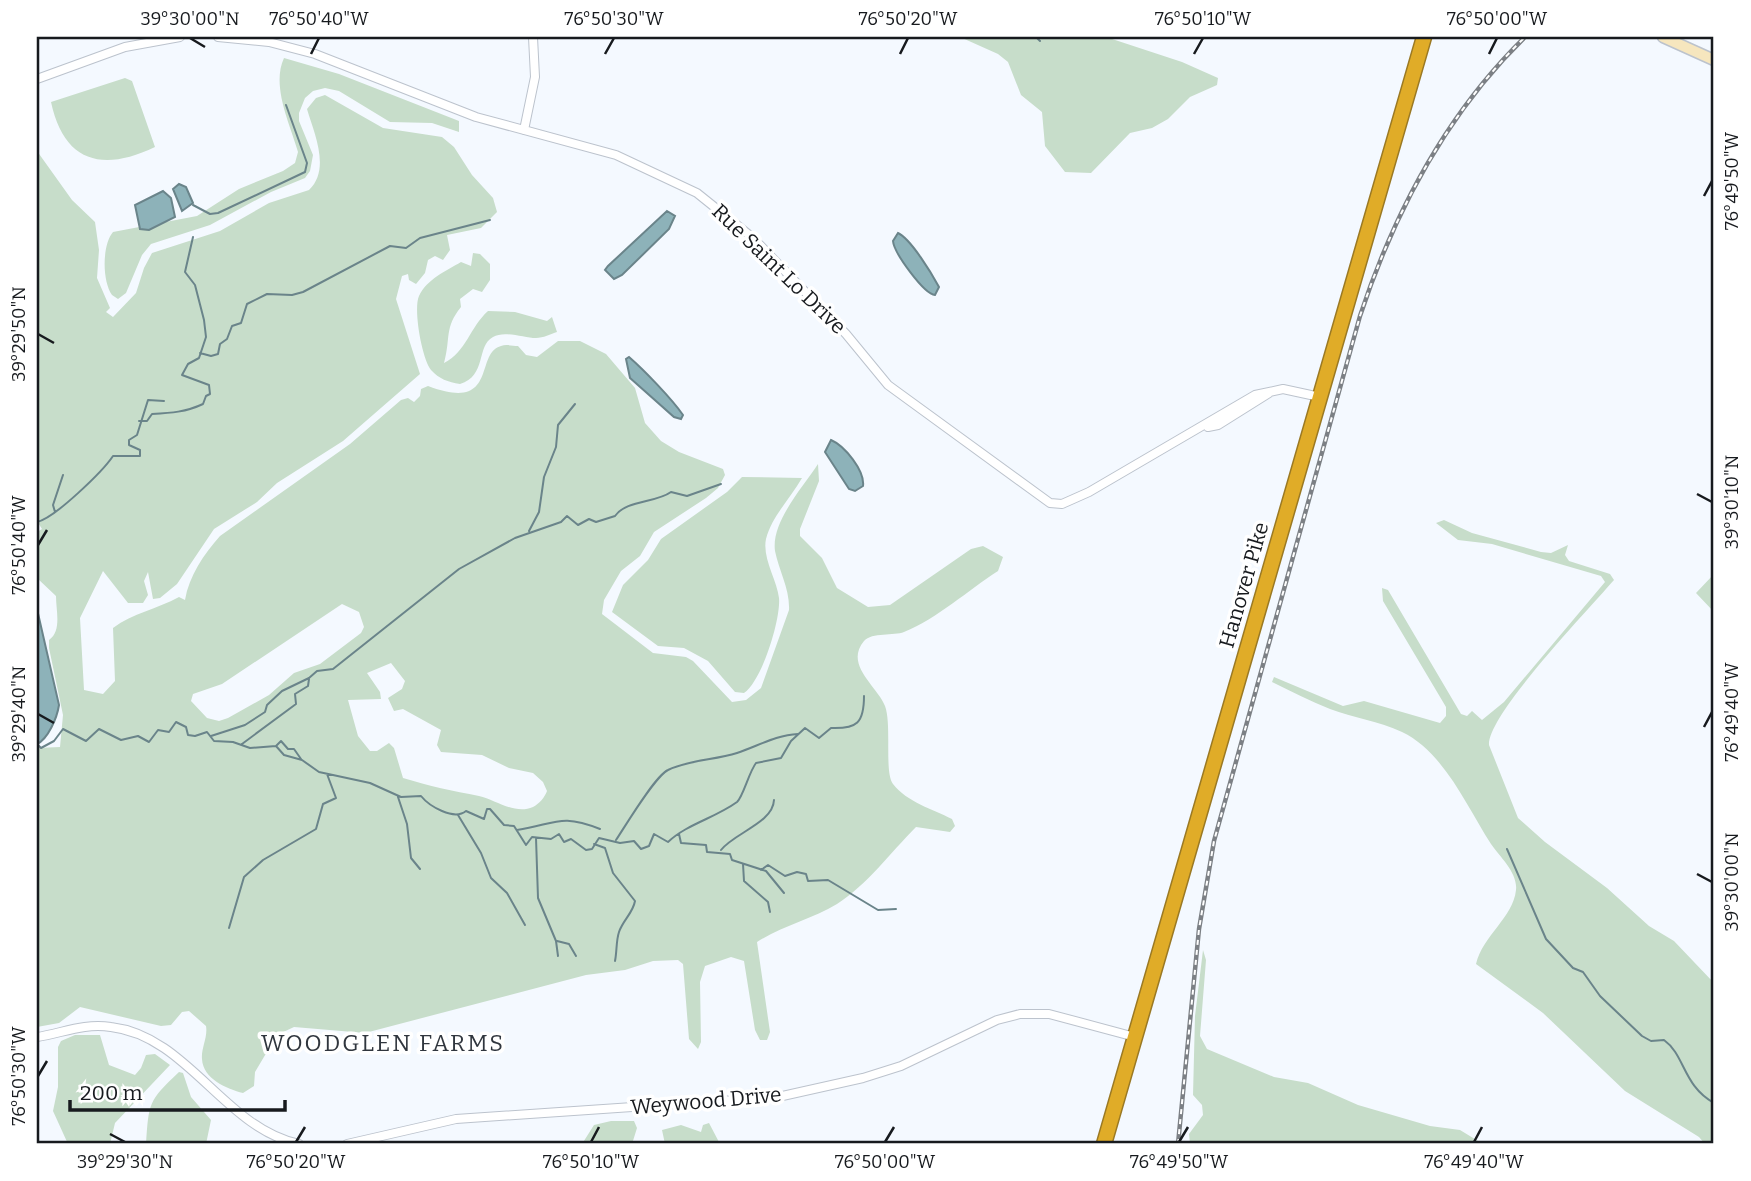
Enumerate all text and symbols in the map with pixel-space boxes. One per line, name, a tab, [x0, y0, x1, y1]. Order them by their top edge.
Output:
text: 39°30'00"N	[141, 8, 239, 30]
text: 76°50'40"W	[269, 8, 369, 30]
text: 76°50'30"W	[564, 8, 664, 30]
text: 76°50'20"W	[859, 8, 958, 30]
text: 76°50'10"W	[1155, 8, 1252, 30]
text: 76°50'00"W	[1447, 8, 1548, 30]
text: 76°49'50"W	[1721, 131, 1743, 230]
street label: Rue Saint Lo Drive	[706, 198, 852, 340]
text: 39°29'50"N	[8, 286, 30, 382]
text: 39°30'10"N	[1721, 455, 1743, 549]
text: 76°50'40"W	[8, 495, 30, 595]
street label: Hanover Pike	[1214, 519, 1274, 651]
text: 76°49'40"W	[1721, 662, 1743, 762]
text: 39°29'40"N	[8, 666, 30, 762]
text: 39°30'00"N	[1721, 833, 1743, 931]
text: 76°50'30"W	[8, 1026, 30, 1126]
district label: WOODGLEN FARMS	[261, 1029, 505, 1057]
scale bar	[70, 1069, 285, 1113]
text: 200 m	[80, 1080, 143, 1106]
street label: Weywood Drive	[629, 1081, 783, 1121]
text: 39°29'30"N	[77, 1151, 173, 1173]
text: 76°50'20"W	[247, 1151, 346, 1173]
text: 76°50'10"W	[543, 1151, 640, 1173]
text: 76°50'00"W	[835, 1151, 936, 1173]
text: 76°49'50"W	[1130, 1151, 1229, 1173]
text: 76°49'40"W	[1424, 1151, 1524, 1173]

